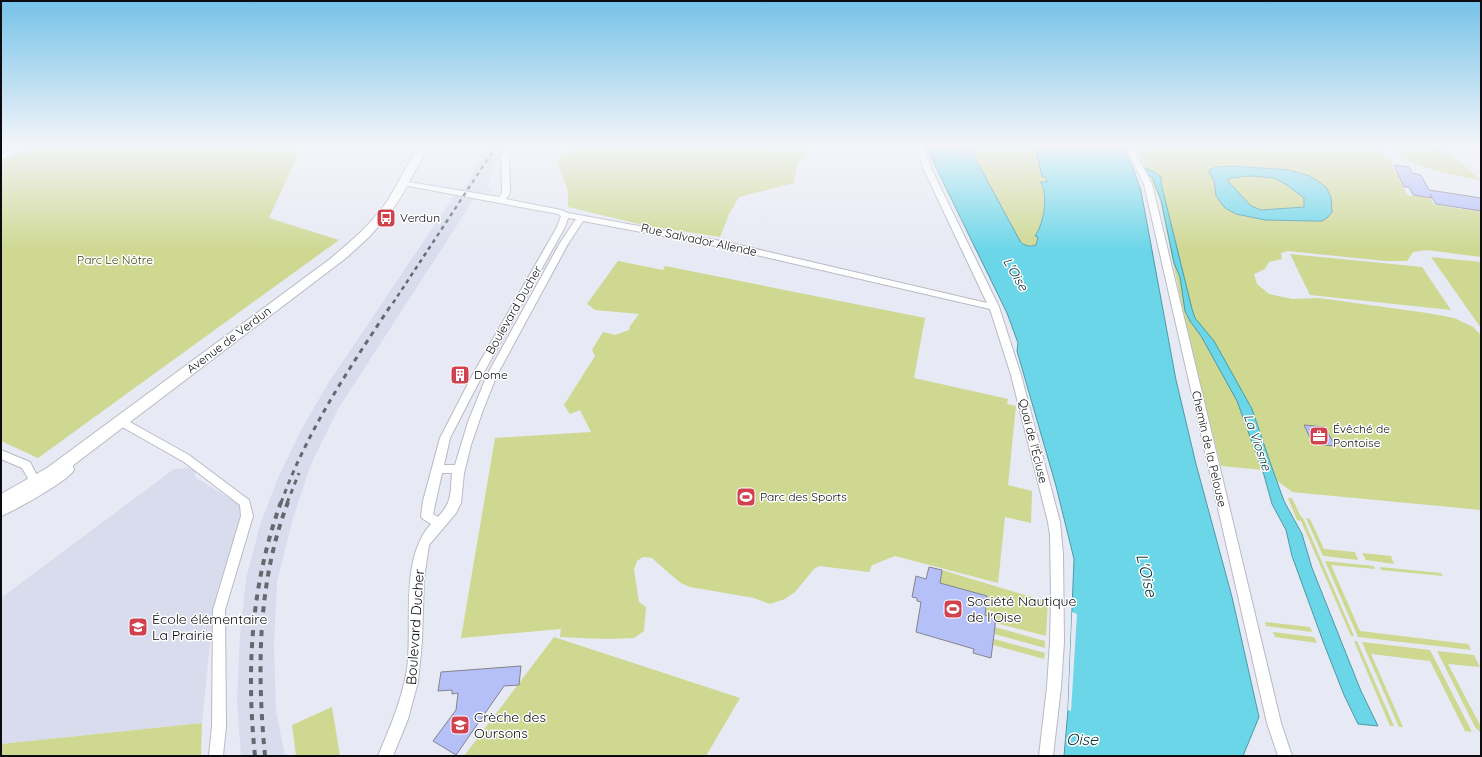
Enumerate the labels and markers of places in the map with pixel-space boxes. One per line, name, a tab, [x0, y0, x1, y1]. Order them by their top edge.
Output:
bus stop icon: Verdun	[375, 207, 397, 229]
place label: Verdun	[400, 210, 440, 225]
building icon: Dome	[449, 364, 471, 386]
place label: Dome	[474, 367, 508, 382]
place label: Évêché de Pontoise	[1333, 421, 1390, 450]
office icon: Évêché de Pontoise	[1308, 425, 1330, 447]
sports icon: Parc des Sports	[735, 486, 757, 508]
place label: Parc des Sports	[760, 489, 847, 504]
place label: Société Nautique de l'Oise	[967, 592, 1077, 626]
sports icon: Société Nautique de l'Oise	[942, 598, 964, 620]
place label: École élémentaire La Prairie	[152, 610, 267, 644]
school or university icon: École élémentaire La Prairie	[127, 616, 149, 638]
place label: Crèche des Oursons	[474, 708, 546, 742]
school or university icon: Crèche des Oursons	[449, 714, 471, 736]

